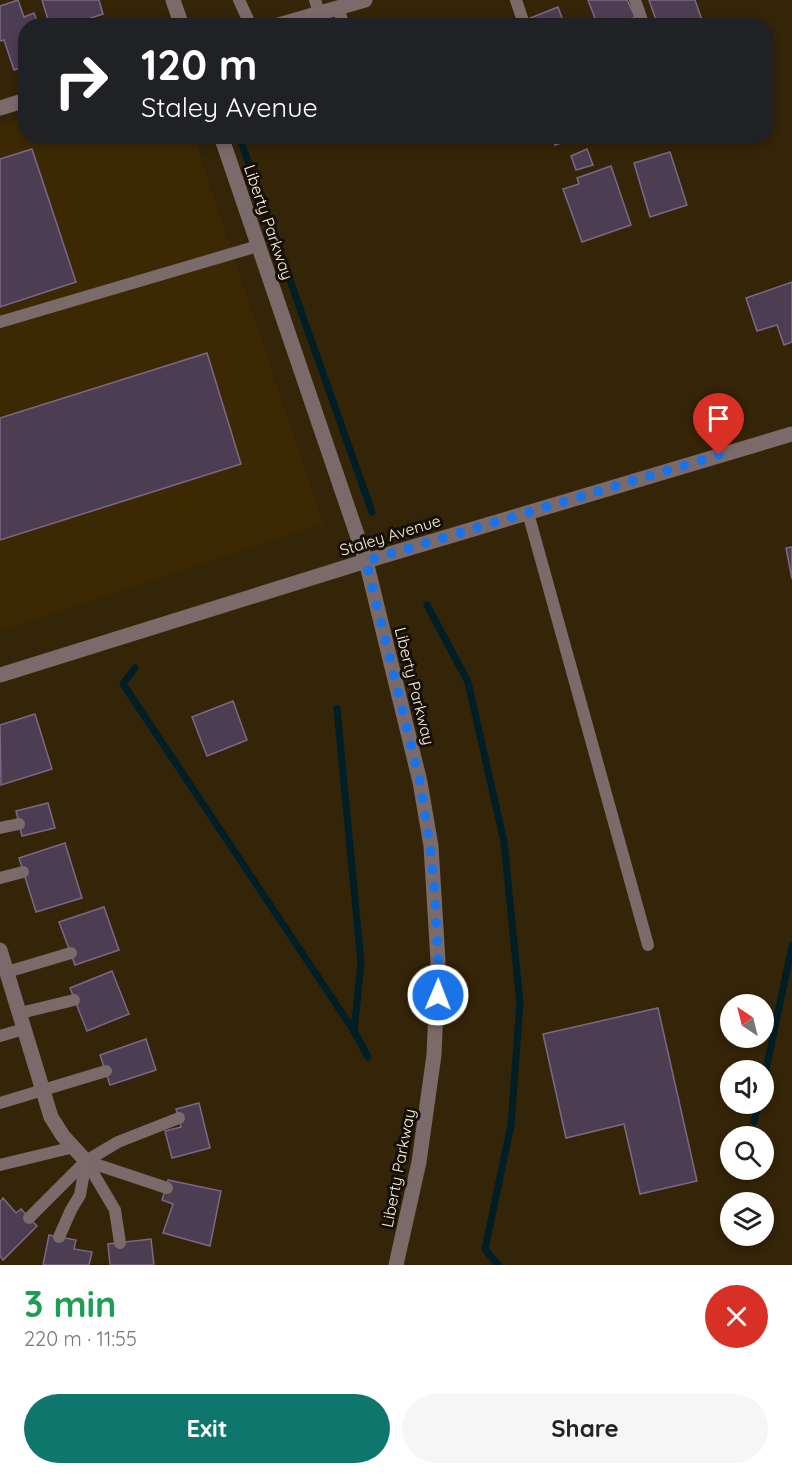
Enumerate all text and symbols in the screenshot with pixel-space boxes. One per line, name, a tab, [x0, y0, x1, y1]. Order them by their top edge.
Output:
text: 120 m	[141, 38, 258, 91]
icon: right	[42, 42, 120, 120]
text: Staley Avenue	[141, 90, 318, 124]
street label: Liberty Parkway	[240, 162, 298, 282]
pin	[693, 393, 744, 455]
icon: arrive	[702, 402, 735, 435]
street label: Staley Avenue	[337, 510, 443, 560]
street label: Liberty Parkway	[391, 625, 439, 747]
position arrow	[406, 963, 470, 1027]
north arrow	[720, 994, 774, 1048]
map controls	[720, 994, 774, 1246]
button: sound	[720, 1060, 774, 1114]
street label: Liberty Parkway	[377, 1107, 419, 1229]
button: search	[720, 1126, 774, 1180]
button: layers	[720, 1192, 774, 1246]
text: 3 min	[24, 1281, 117, 1326]
button: close	[705, 1285, 768, 1348]
text: 220 m · 11:55	[24, 1326, 137, 1351]
button: Exit	[24, 1394, 390, 1463]
button: Share	[402, 1394, 768, 1463]

